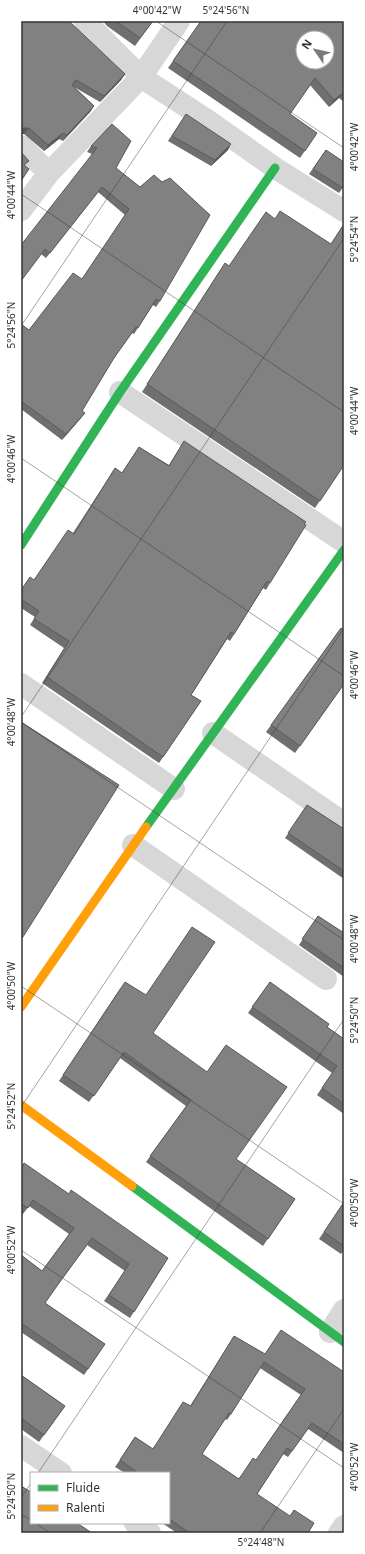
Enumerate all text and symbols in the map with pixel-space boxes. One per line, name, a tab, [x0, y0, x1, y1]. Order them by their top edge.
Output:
text: 4°00'42"W	[133, 3, 182, 17]
text: 5°24'56"N	[203, 3, 249, 17]
north arrow	[295, 30, 335, 70]
text: N	[298, 36, 315, 52]
text: 4°00'42"W	[347, 122, 361, 171]
text: 4°00'44"W	[4, 170, 18, 219]
text: 5°24'54"N	[347, 216, 361, 262]
text: 5°24'56"N	[4, 302, 18, 348]
text: 4°00'44"W	[347, 386, 361, 435]
text: 4°00'46"W	[4, 434, 18, 483]
text: 4°00'46"W	[347, 650, 361, 699]
text: 4°00'48"W	[4, 697, 18, 746]
text: 4°00'48"W	[347, 914, 361, 963]
text: 4°00'50"W	[4, 961, 18, 1010]
text: 5°24'50"N	[347, 997, 361, 1043]
text: 5°24'52"N	[4, 1083, 18, 1129]
text: 4°00'50"W	[347, 1178, 361, 1227]
text: 4°00'52"W	[4, 1225, 18, 1274]
text: 4°00'52"W	[347, 1442, 361, 1491]
legend	[30, 1472, 170, 1524]
text: 5°24'50"N	[4, 1473, 18, 1519]
text: Fluide	[66, 1479, 100, 1496]
text: Ralenti	[66, 1499, 105, 1516]
text: 5°24'48"N	[238, 1535, 284, 1549]

